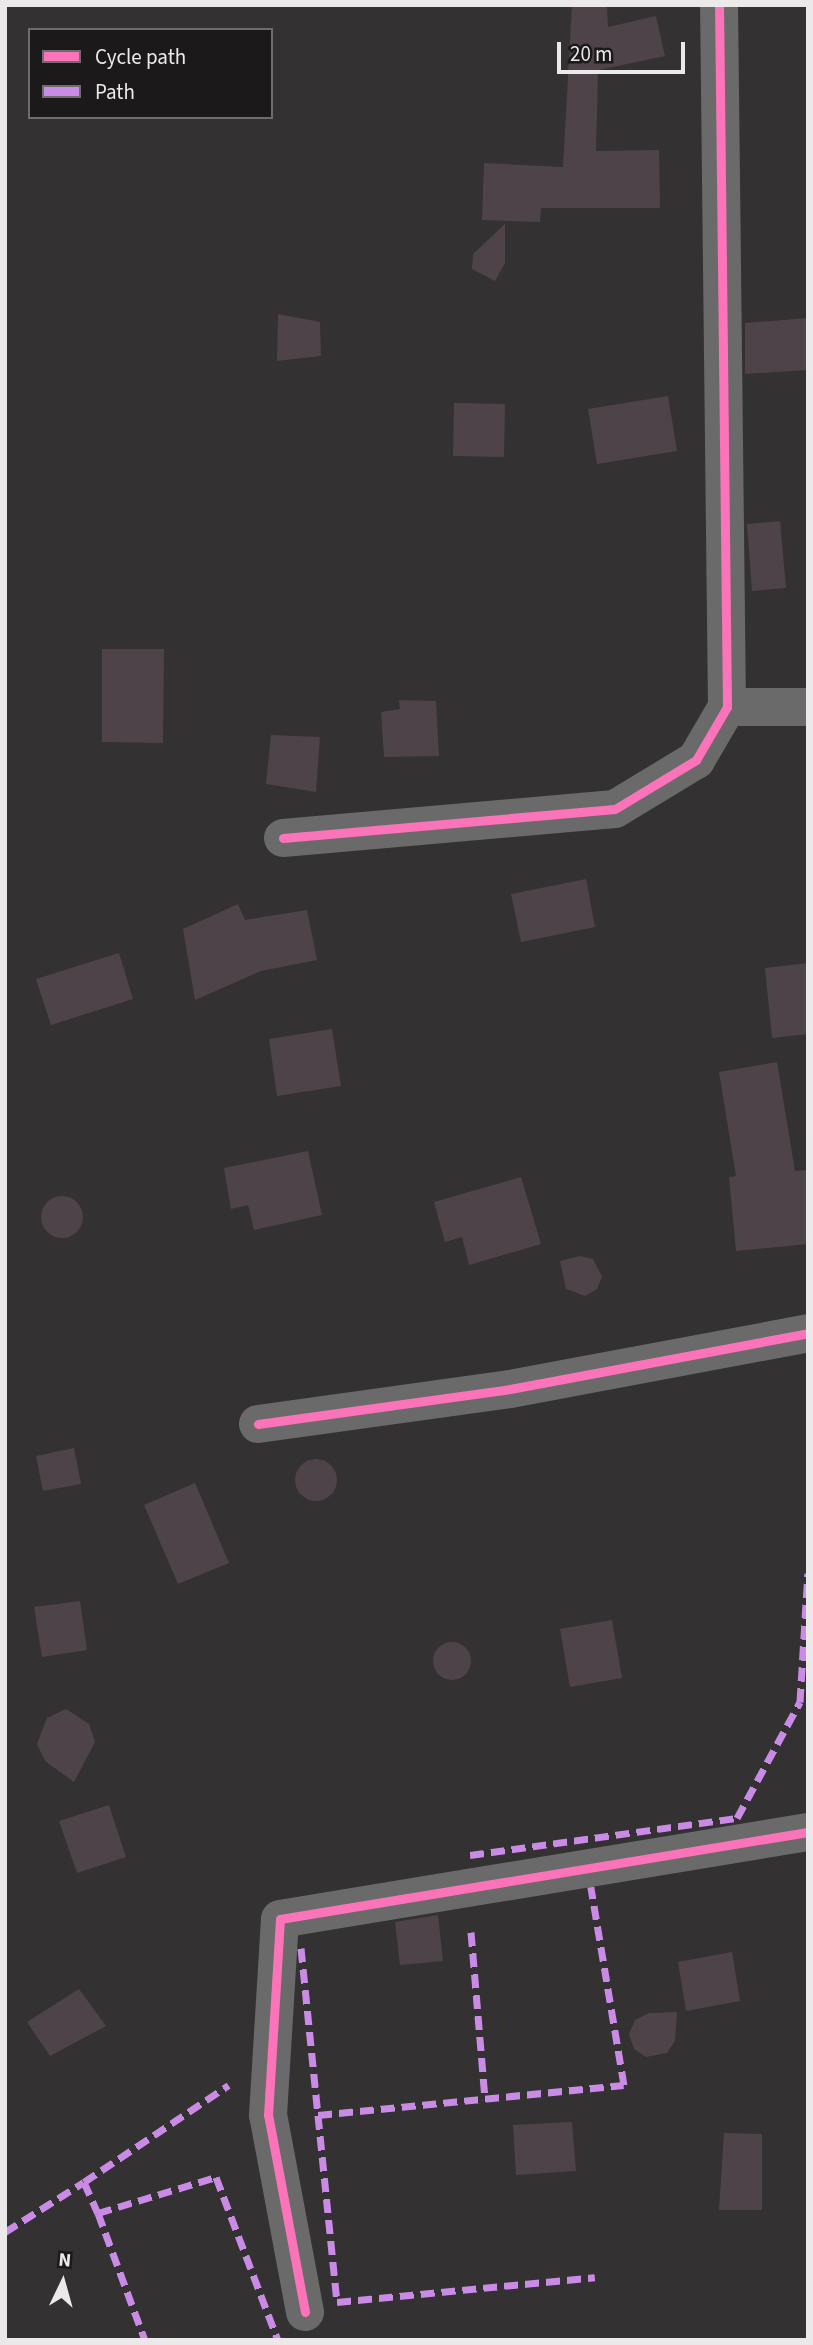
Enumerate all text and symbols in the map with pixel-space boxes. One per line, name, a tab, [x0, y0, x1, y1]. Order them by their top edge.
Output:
legend	[28, 28, 273, 119]
scale bar	[561, 28, 689, 72]
text: 20 m	[570, 39, 612, 69]
text: Cycle path	[95, 42, 186, 72]
text: Path	[95, 77, 135, 107]
north arrow	[28, 2247, 98, 2317]
text: N	[57, 2247, 72, 2275]

